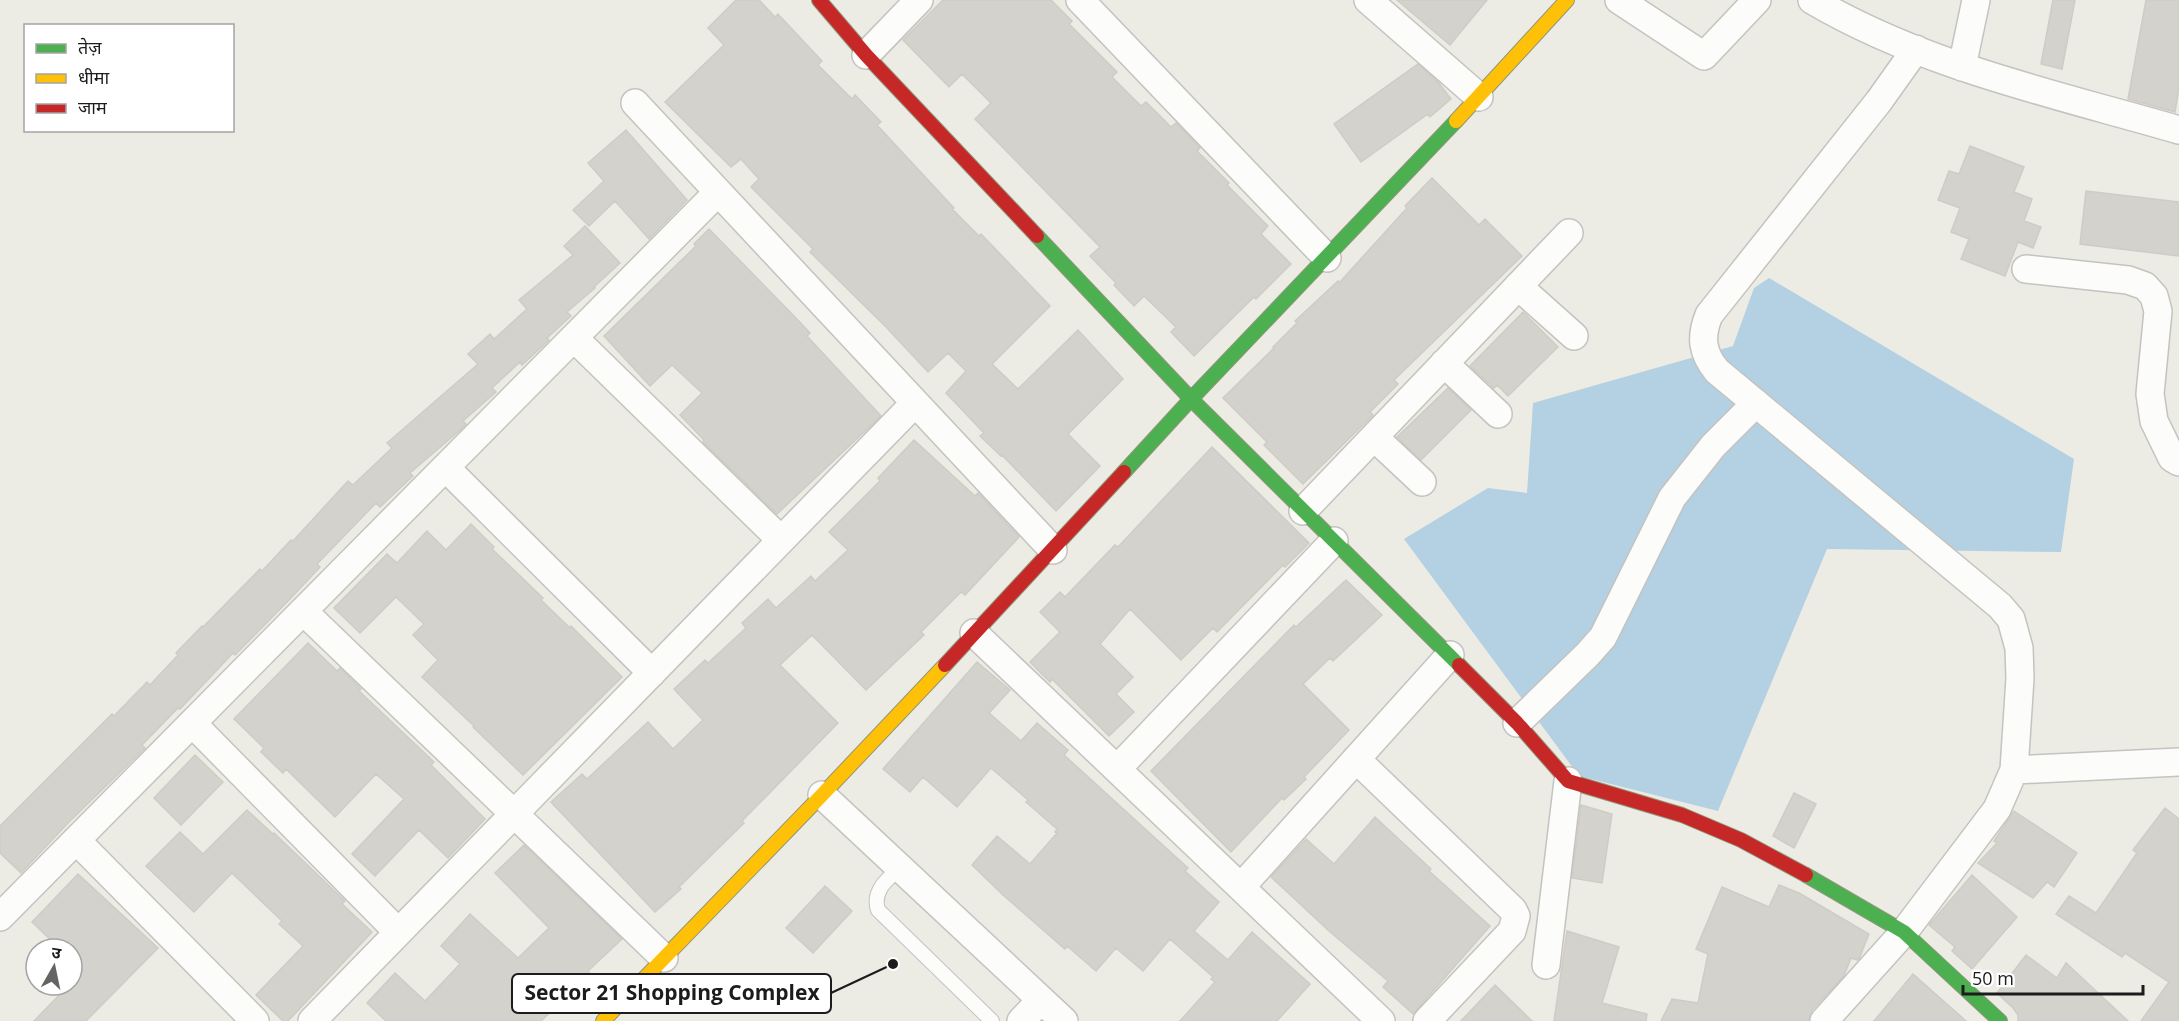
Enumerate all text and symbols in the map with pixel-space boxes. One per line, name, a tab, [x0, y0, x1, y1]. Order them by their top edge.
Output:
legend	[24, 24, 234, 132]
text: तेज़	[78, 35, 102, 59]
text: धीमा	[78, 65, 109, 89]
text: जाम	[78, 95, 108, 119]
north arrow	[24, 937, 84, 997]
text: उ	[50, 941, 63, 964]
scale bar	[1963, 958, 2143, 996]
text: 50 m	[1972, 966, 2014, 990]
callout: Sector 21 Shopping Complex	[512, 974, 831, 1013]
text: Sector 21 Shopping Complex	[524, 978, 820, 1006]

